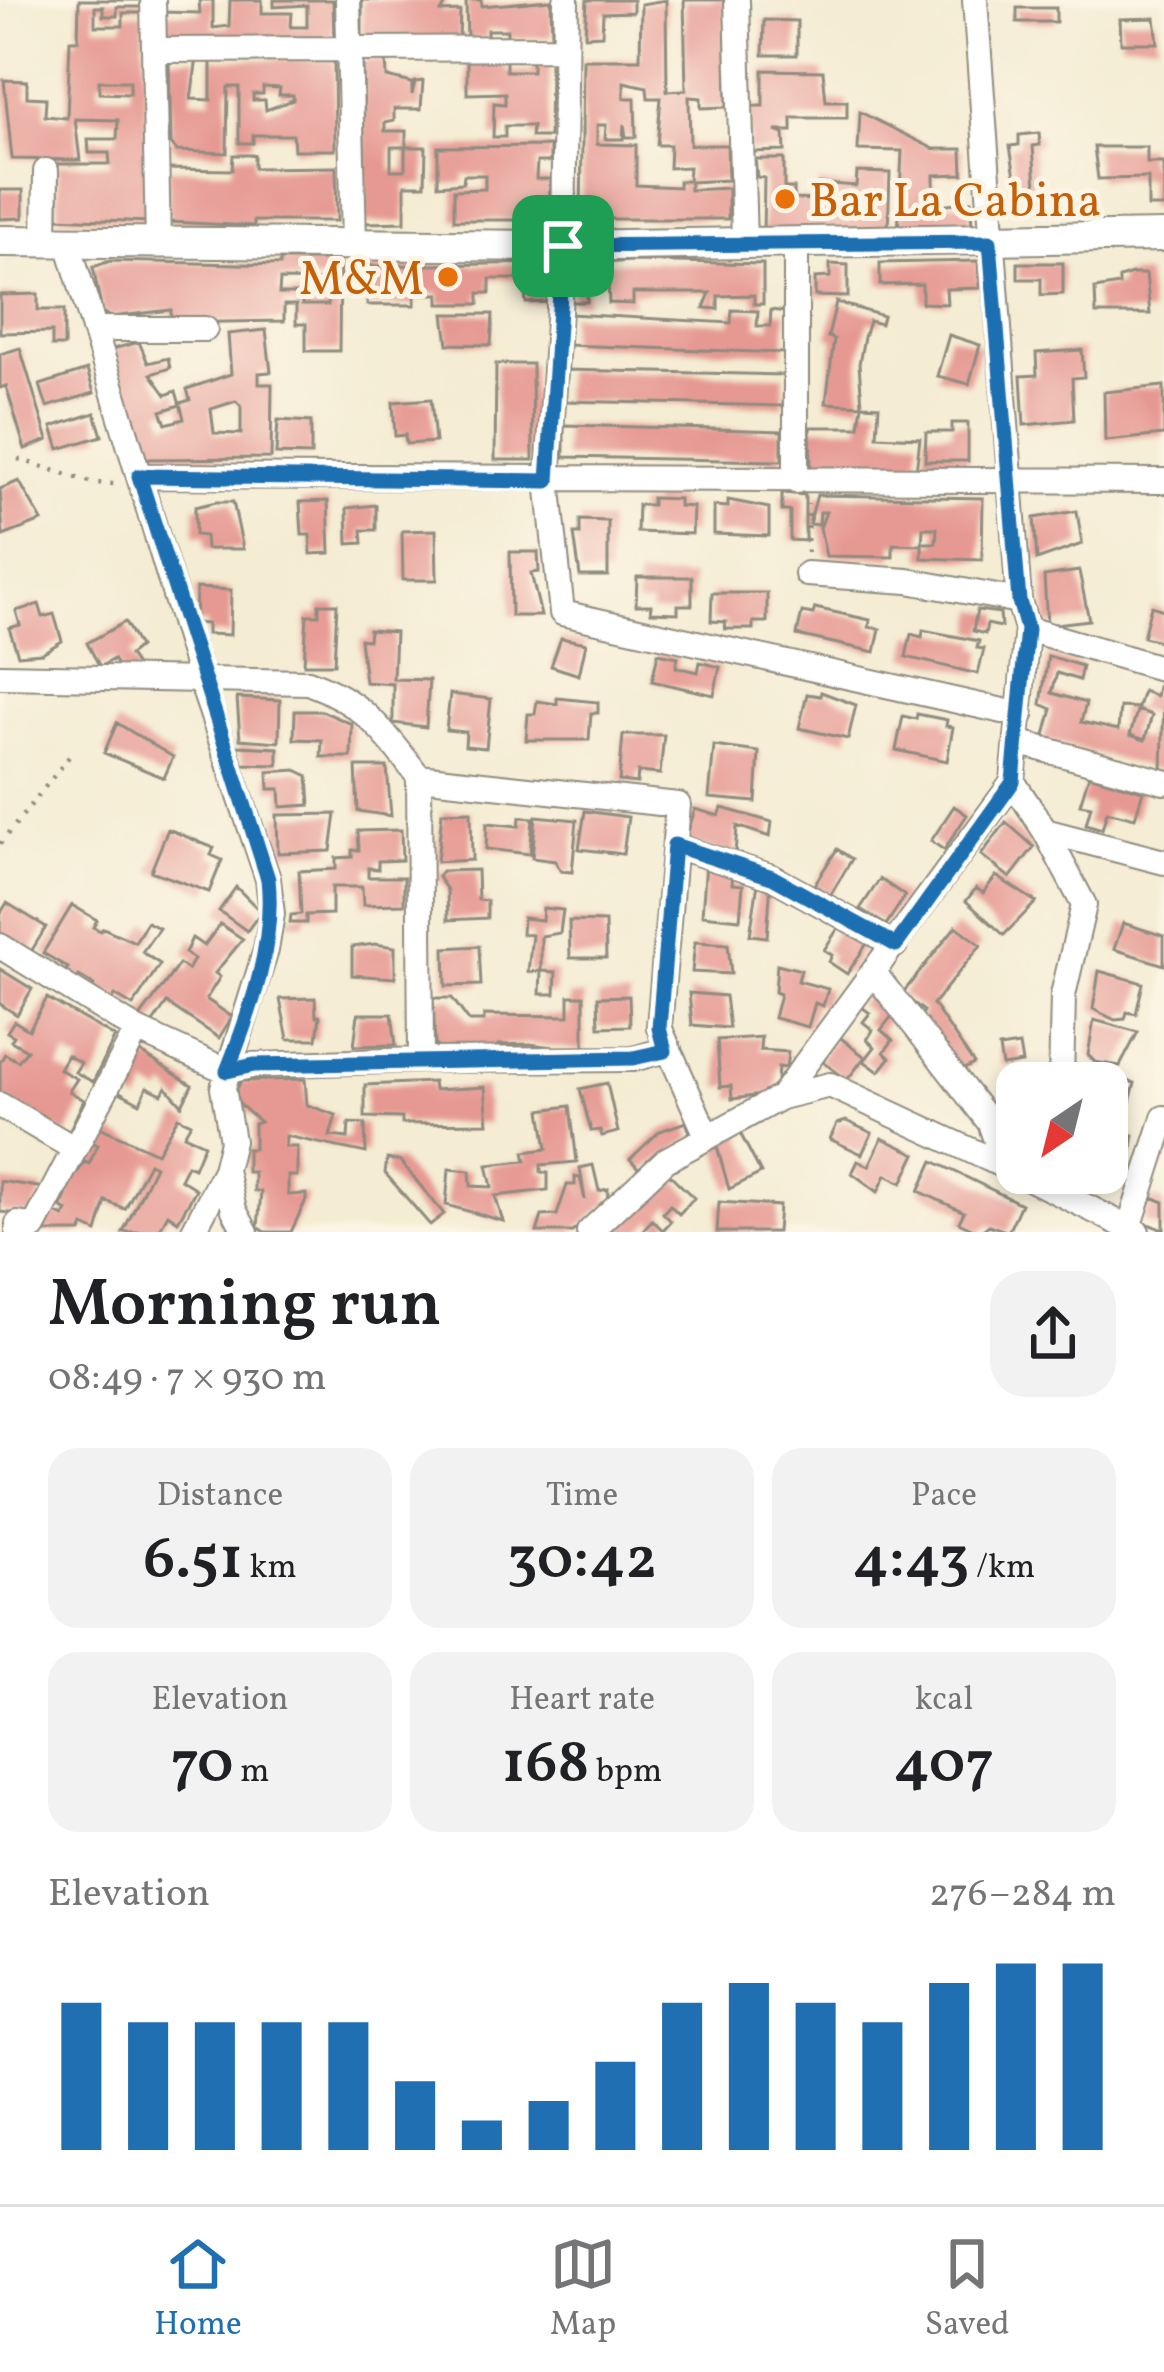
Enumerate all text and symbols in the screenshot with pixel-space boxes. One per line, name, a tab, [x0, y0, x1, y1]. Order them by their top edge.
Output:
place label: Bar La Cabina	[809, 170, 1101, 237]
marker: Bar La Cabina	[772, 186, 798, 212]
pin	[512, 195, 614, 297]
icon: arrive	[530, 213, 596, 279]
place label: M&M	[299, 248, 424, 315]
marker: M&M	[435, 264, 461, 290]
north arrow	[996, 1062, 1128, 1194]
map controls	[996, 1062, 1128, 1194]
text: Morning run	[48, 1261, 441, 1353]
button: share	[990, 1271, 1116, 1397]
text: 08:49 · 7 × 930 m	[48, 1352, 326, 1406]
text: Distance	[157, 1474, 283, 1520]
text: Time	[546, 1474, 618, 1520]
text: Pace	[911, 1474, 977, 1520]
text: 6.51	[143, 1520, 243, 1603]
text: 30:42	[507, 1520, 657, 1603]
text: 4:43	[853, 1520, 969, 1603]
text: km	[243, 1546, 297, 1592]
text: /km	[969, 1546, 1035, 1592]
text: Elevation	[151, 1678, 289, 1724]
text: Heart rate	[509, 1678, 655, 1724]
text: kcal	[915, 1678, 973, 1724]
text: 70	[170, 1724, 234, 1807]
text: 168	[502, 1724, 589, 1807]
text: 407	[894, 1724, 994, 1807]
text: m	[234, 1750, 270, 1796]
text: bpm	[589, 1750, 662, 1796]
text: Elevation	[48, 1868, 210, 1922]
text: 276–284 m	[929, 1868, 1116, 1922]
tab: Home	[154, 2231, 242, 2349]
tab: Map	[550, 2231, 616, 2349]
tab: Saved	[925, 2231, 1010, 2349]

